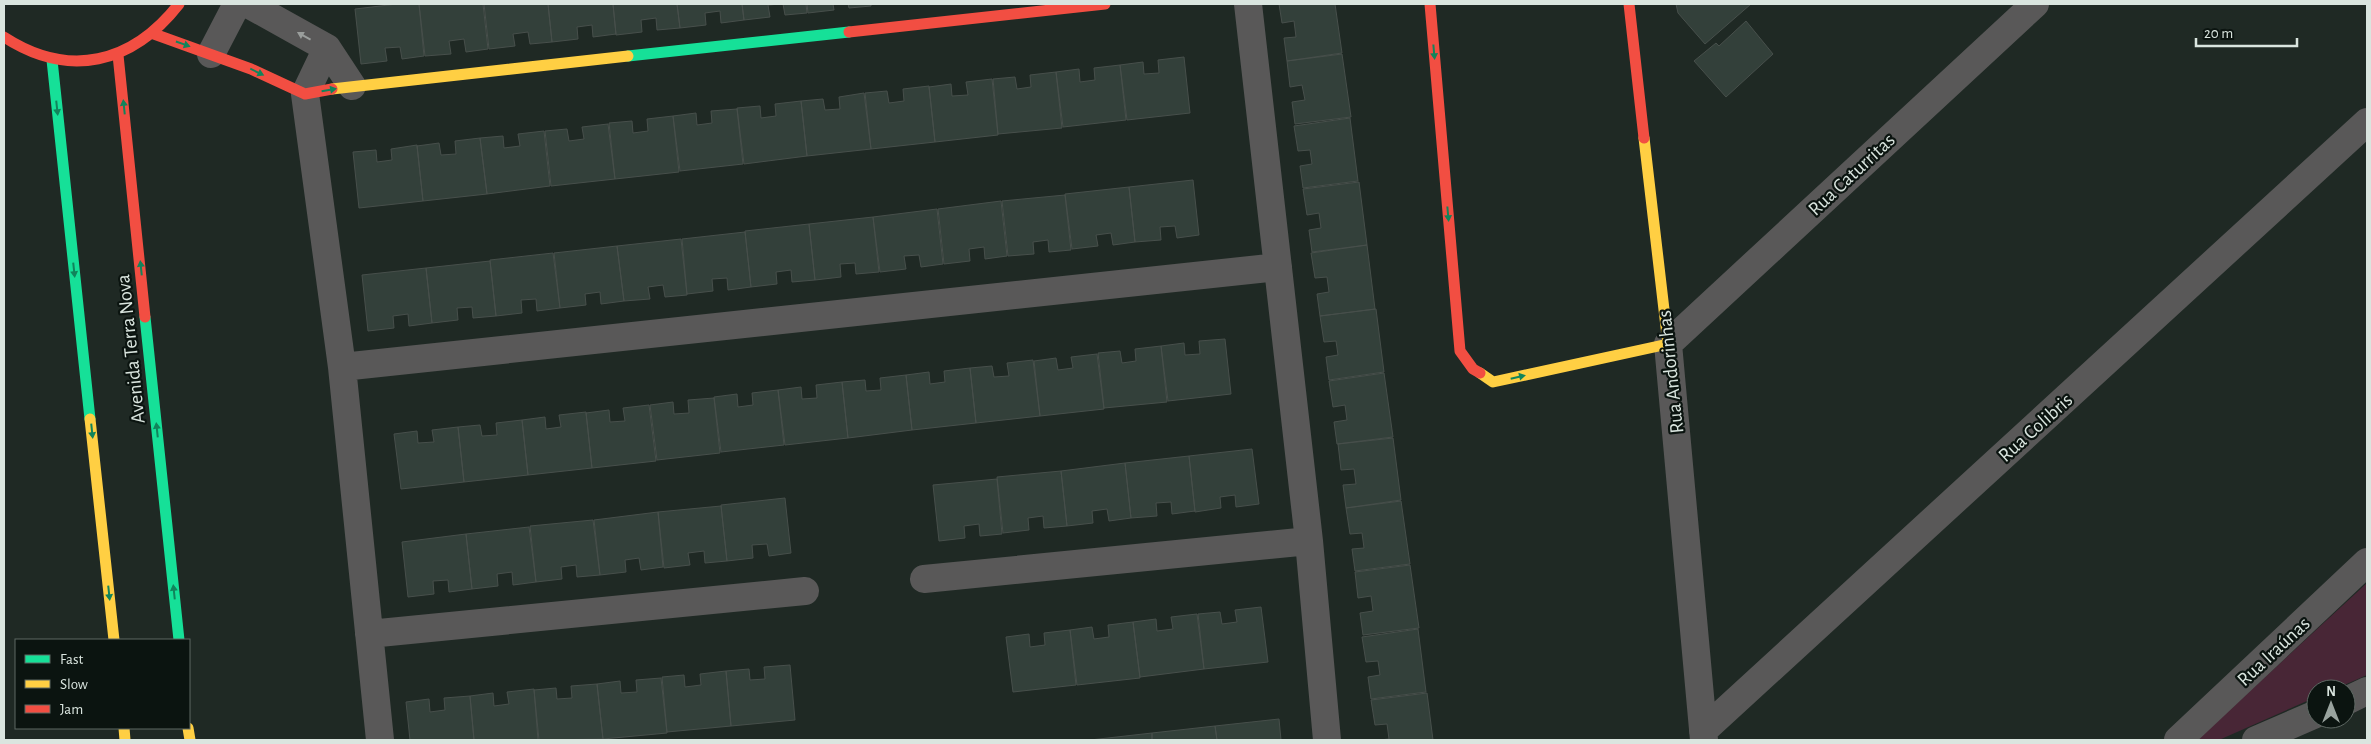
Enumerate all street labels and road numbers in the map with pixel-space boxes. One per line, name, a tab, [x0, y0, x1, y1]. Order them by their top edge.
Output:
street label: Rua Caturritas	[1805, 130, 1899, 220]
street label: Avenida Terra Nova	[113, 273, 149, 424]
street label: Rua Andorinhas	[1655, 309, 1687, 434]
street label: Rua Colibris	[1995, 390, 2076, 466]
street label: Rua Iraúnas	[2234, 613, 2314, 690]

